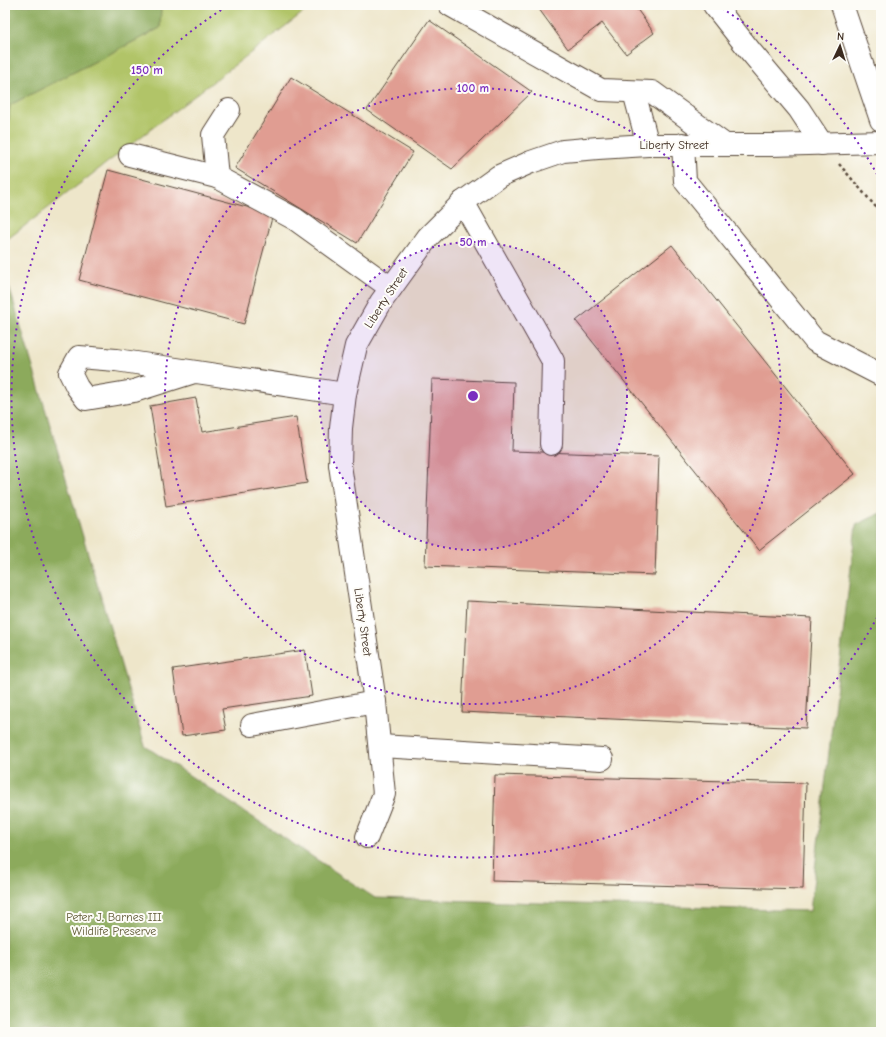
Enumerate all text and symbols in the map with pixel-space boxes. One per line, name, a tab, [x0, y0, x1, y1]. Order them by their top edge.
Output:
north arrow	[820, 26, 860, 66]
text: N	[837, 30, 845, 43]
text: 150 m	[131, 63, 163, 77]
text: 100 m	[457, 81, 489, 95]
street label: Liberty Street	[640, 138, 709, 152]
text: 50 m	[459, 235, 487, 249]
street label: Liberty Street	[361, 265, 411, 331]
centre of rings	[466, 389, 480, 403]
street label: Liberty Street	[351, 587, 375, 658]
park label: Peter J. Barnes III Wildlife Preserve	[66, 910, 162, 938]

